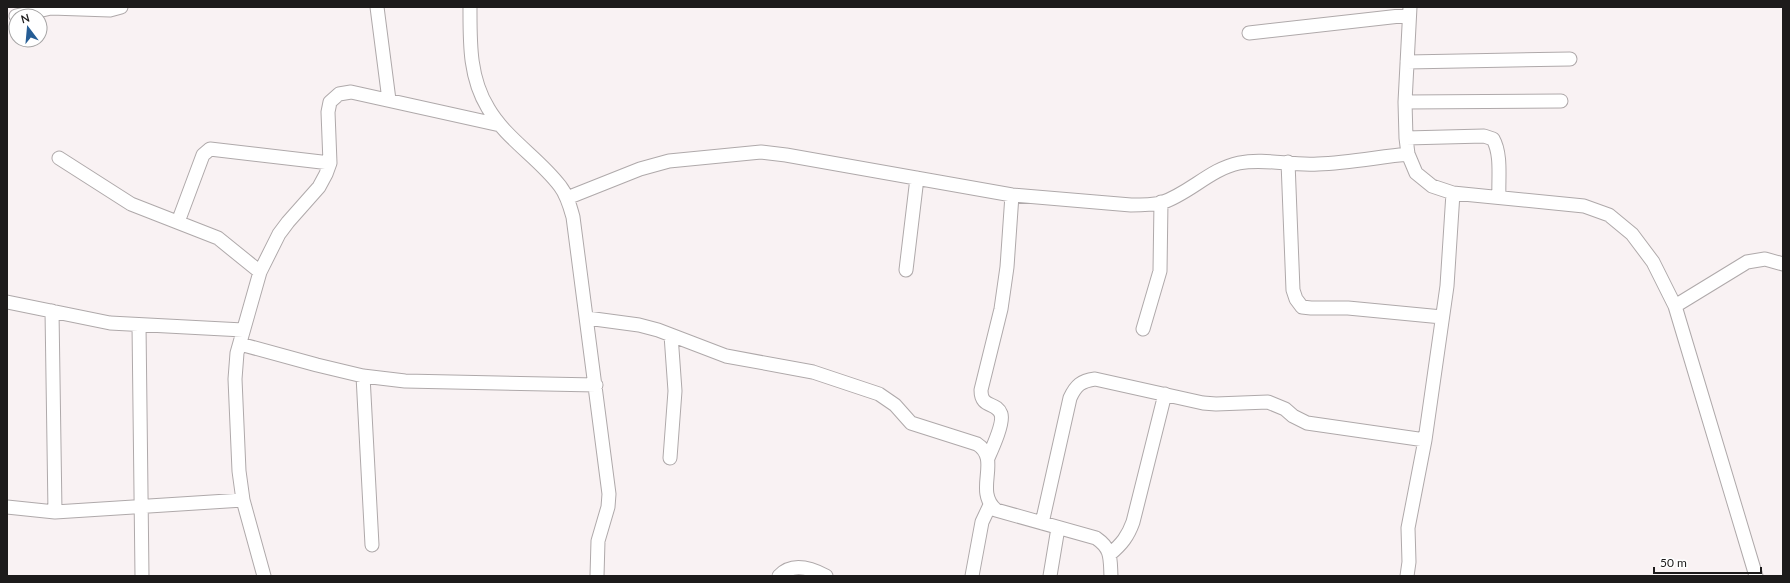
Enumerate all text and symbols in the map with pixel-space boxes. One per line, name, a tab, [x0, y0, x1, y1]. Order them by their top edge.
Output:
north arrow	[8, 8, 48, 48]
text: N	[19, 10, 31, 25]
scale bar	[1654, 549, 1761, 575]
text: 50 m	[1660, 555, 1687, 570]

